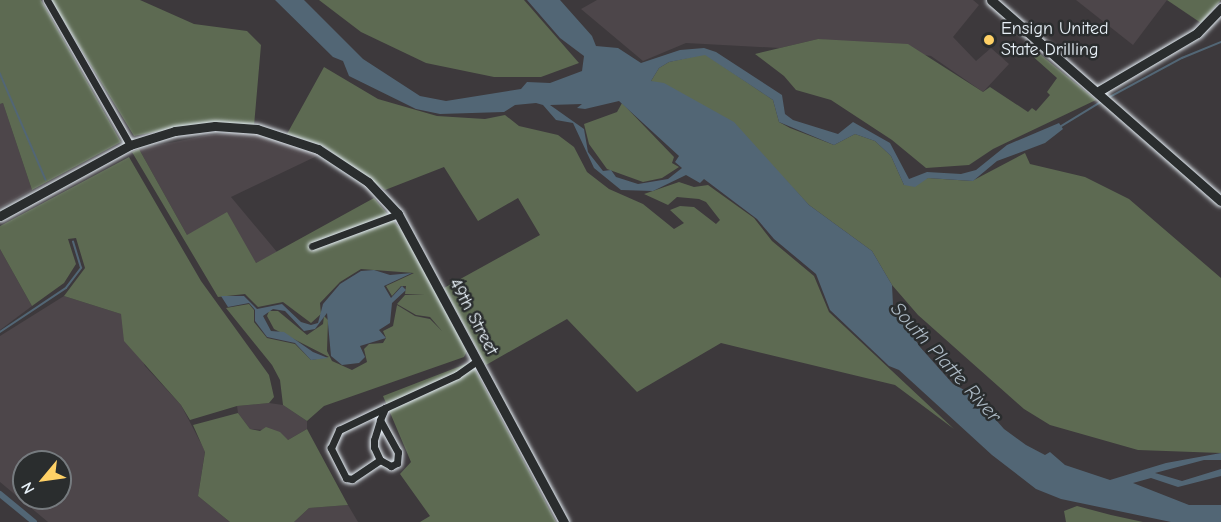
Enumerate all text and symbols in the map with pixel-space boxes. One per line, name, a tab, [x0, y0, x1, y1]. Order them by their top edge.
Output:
place label: Ensign United State Drilling	[1001, 19, 1109, 62]
marker: Ensign United State Drilling	[982, 33, 996, 47]
street label: 49th Street	[444, 275, 502, 359]
water label: South Platte River	[886, 297, 1006, 427]
north arrow	[12, 450, 72, 510]
text: N	[18, 479, 38, 497]

